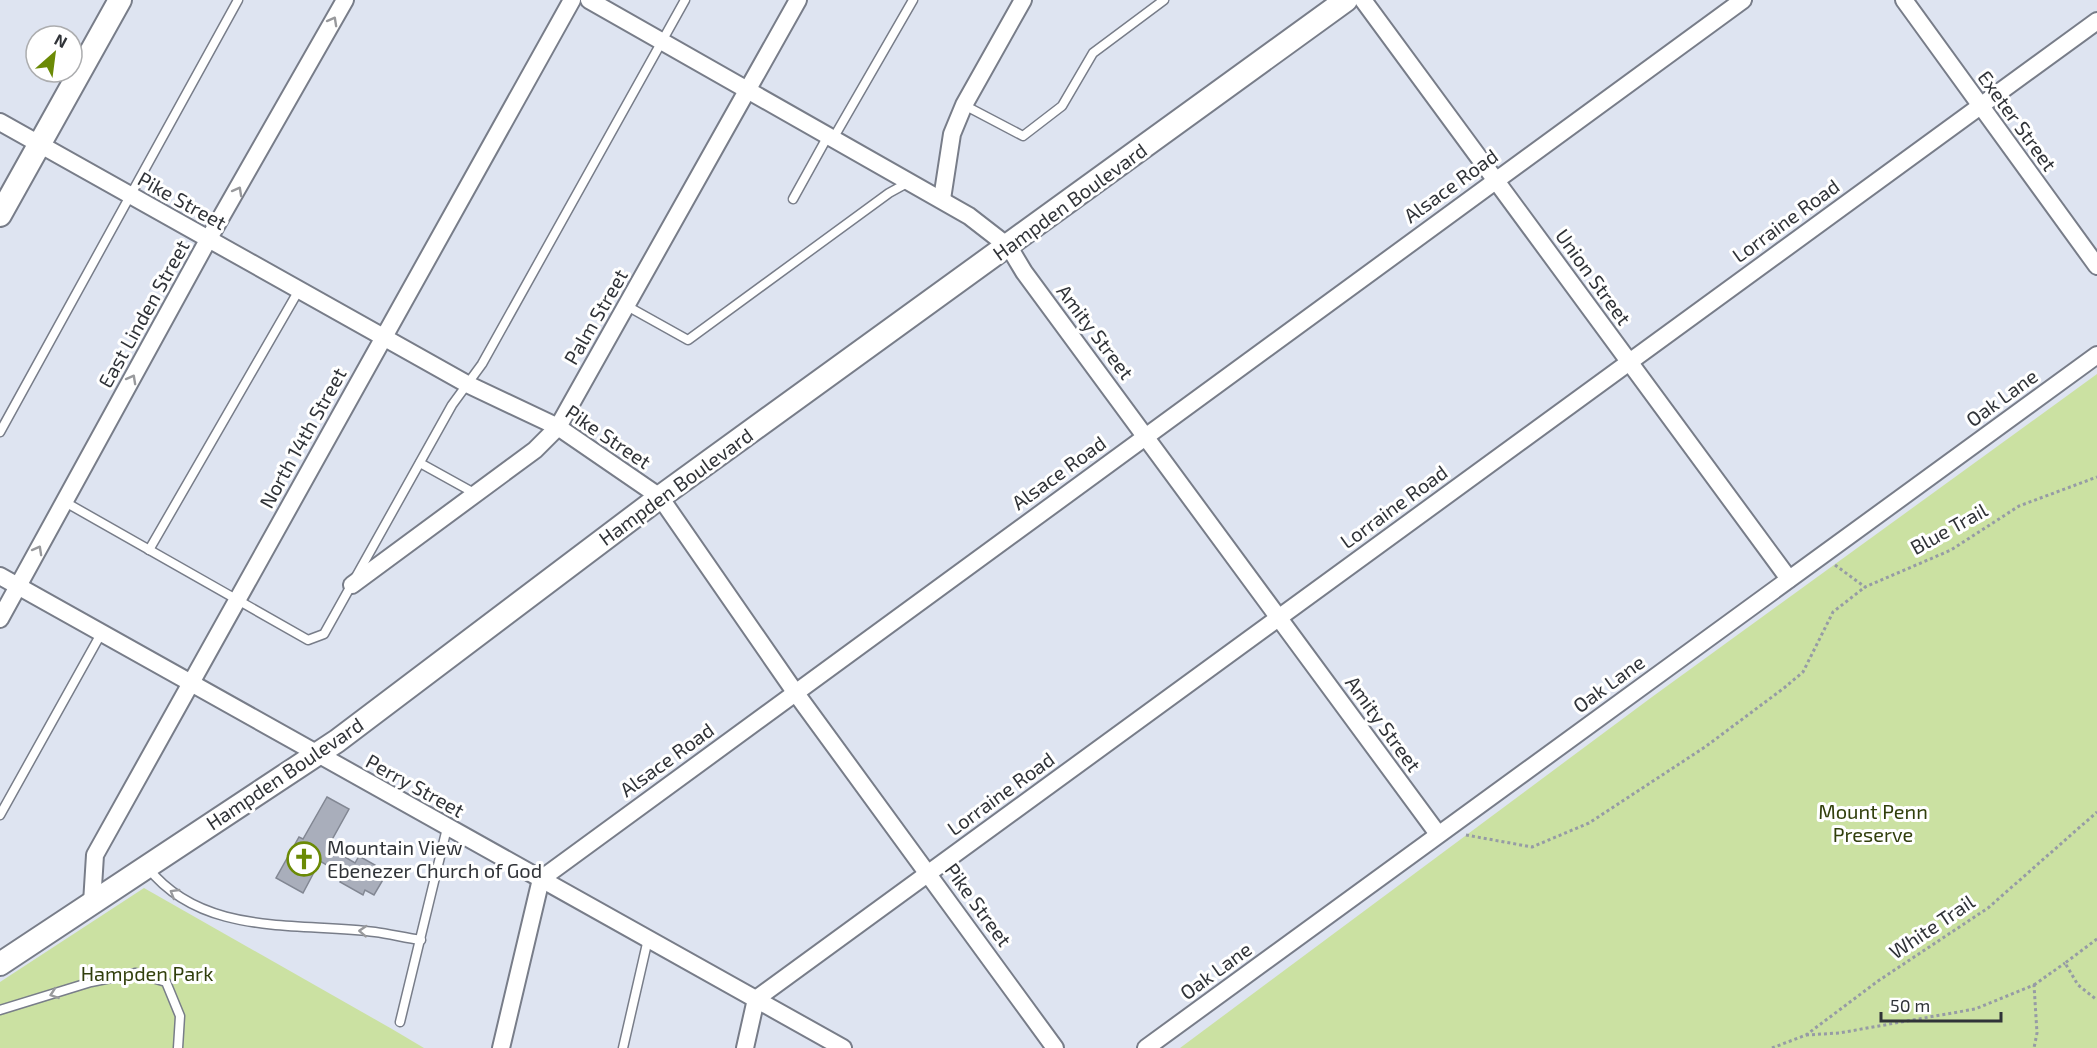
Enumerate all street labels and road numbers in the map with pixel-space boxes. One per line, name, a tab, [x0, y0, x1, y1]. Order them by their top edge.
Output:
street label: Exeter Street	[1973, 66, 2063, 176]
street label: Hampden Boulevard	[988, 137, 1151, 265]
street label: Alsace Road	[1399, 143, 1502, 227]
street label: Pike Street	[134, 166, 231, 234]
street label: Lorraine Road	[1727, 173, 1844, 267]
street label: Union Street	[1551, 224, 1637, 329]
street label: East Linden Street	[93, 235, 194, 392]
street label: Palm Street	[558, 264, 632, 368]
street label: Amity Street	[1052, 279, 1140, 384]
street label: North 14th Street	[254, 363, 351, 512]
street label: Oak Lane	[1961, 363, 2042, 431]
street label: Pike Street	[561, 399, 656, 474]
street label: Hampden Boulevard	[594, 422, 757, 550]
street label: Alsace Road	[1007, 430, 1110, 514]
street label: Lorraine Road	[1335, 459, 1452, 553]
street label: Blue Trail	[1906, 497, 1991, 559]
street label: Oak Lane	[1568, 649, 1649, 717]
street label: Amity Street	[1341, 671, 1427, 776]
street label: Hampden Boulevard	[201, 712, 368, 835]
street label: Alsace Road	[615, 717, 718, 801]
street label: Lorraine Road	[942, 746, 1059, 840]
street label: Perry Street	[362, 748, 469, 822]
street label: Pike Street	[940, 858, 1017, 951]
street label: White Trail	[1884, 889, 1979, 963]
street label: Oak Lane	[1175, 936, 1256, 1004]

